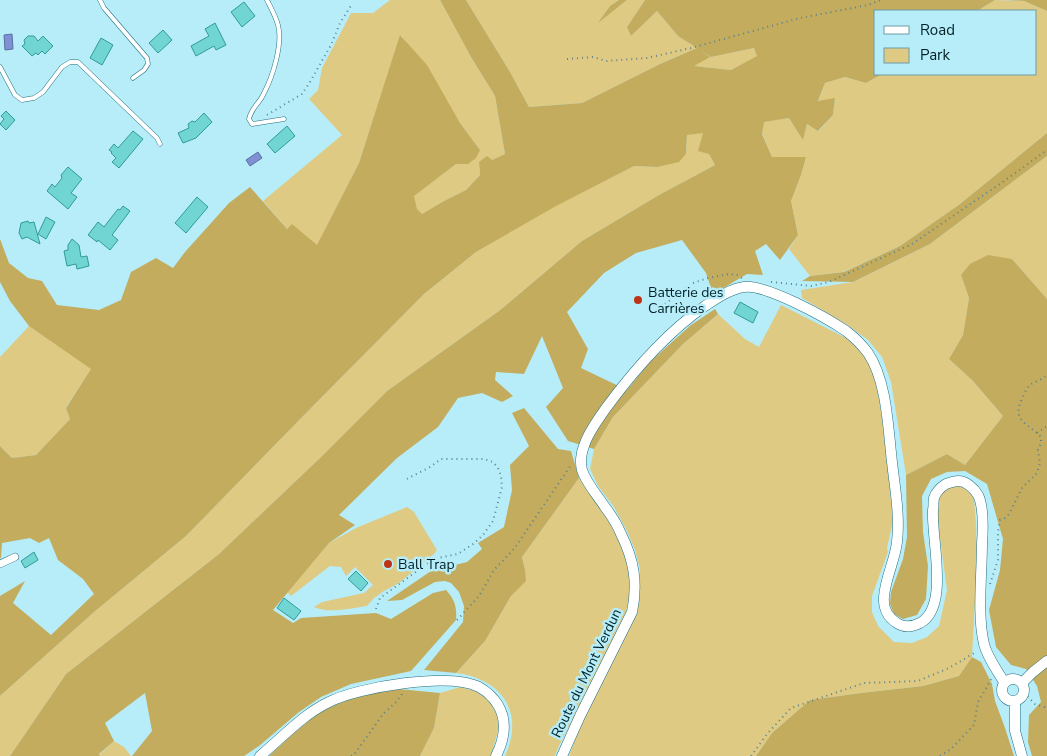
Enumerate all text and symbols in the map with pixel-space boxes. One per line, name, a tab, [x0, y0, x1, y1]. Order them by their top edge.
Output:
legend	[874, 10, 1037, 75]
text: Road	[920, 20, 955, 40]
text: Park	[920, 45, 950, 65]
place label: Batterie des Carrières	[648, 283, 724, 318]
marker: Batterie des Carrières	[632, 294, 644, 306]
place label: Ball Trap	[398, 555, 455, 574]
marker: Ball Trap	[382, 558, 394, 570]
street label: Route du Mont Verdun	[547, 605, 626, 741]

